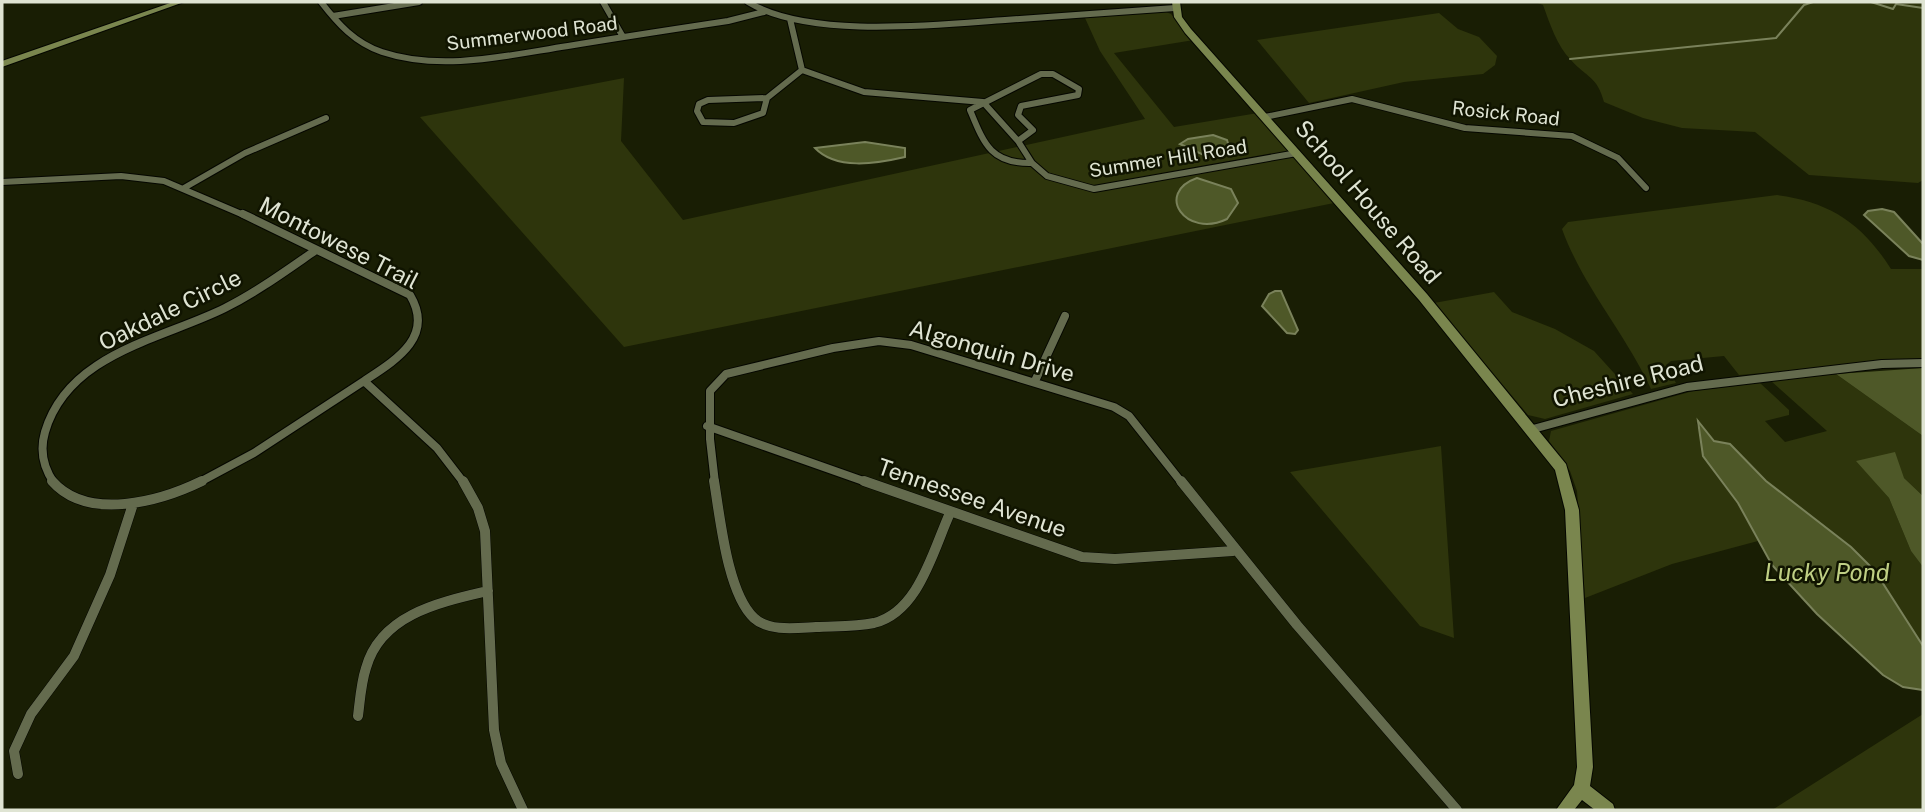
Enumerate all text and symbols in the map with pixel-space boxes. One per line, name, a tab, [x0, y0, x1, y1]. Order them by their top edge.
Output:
street label: Summerwood Road	[445, 12, 619, 54]
street label: Rosick Road	[1451, 96, 1561, 130]
street label: School House Road	[1290, 114, 1447, 289]
street label: Summer Hill Road	[1087, 135, 1249, 181]
street label: Montowese Trail	[255, 191, 423, 294]
street label: Oakdale Circle	[94, 263, 245, 356]
street label: Algonquin Drive	[906, 314, 1078, 387]
street label: Cheshire Road	[1550, 349, 1706, 412]
street label: Tennessee Avenue	[874, 452, 1070, 543]
water label: Lucky Pond	[1764, 558, 1890, 586]

